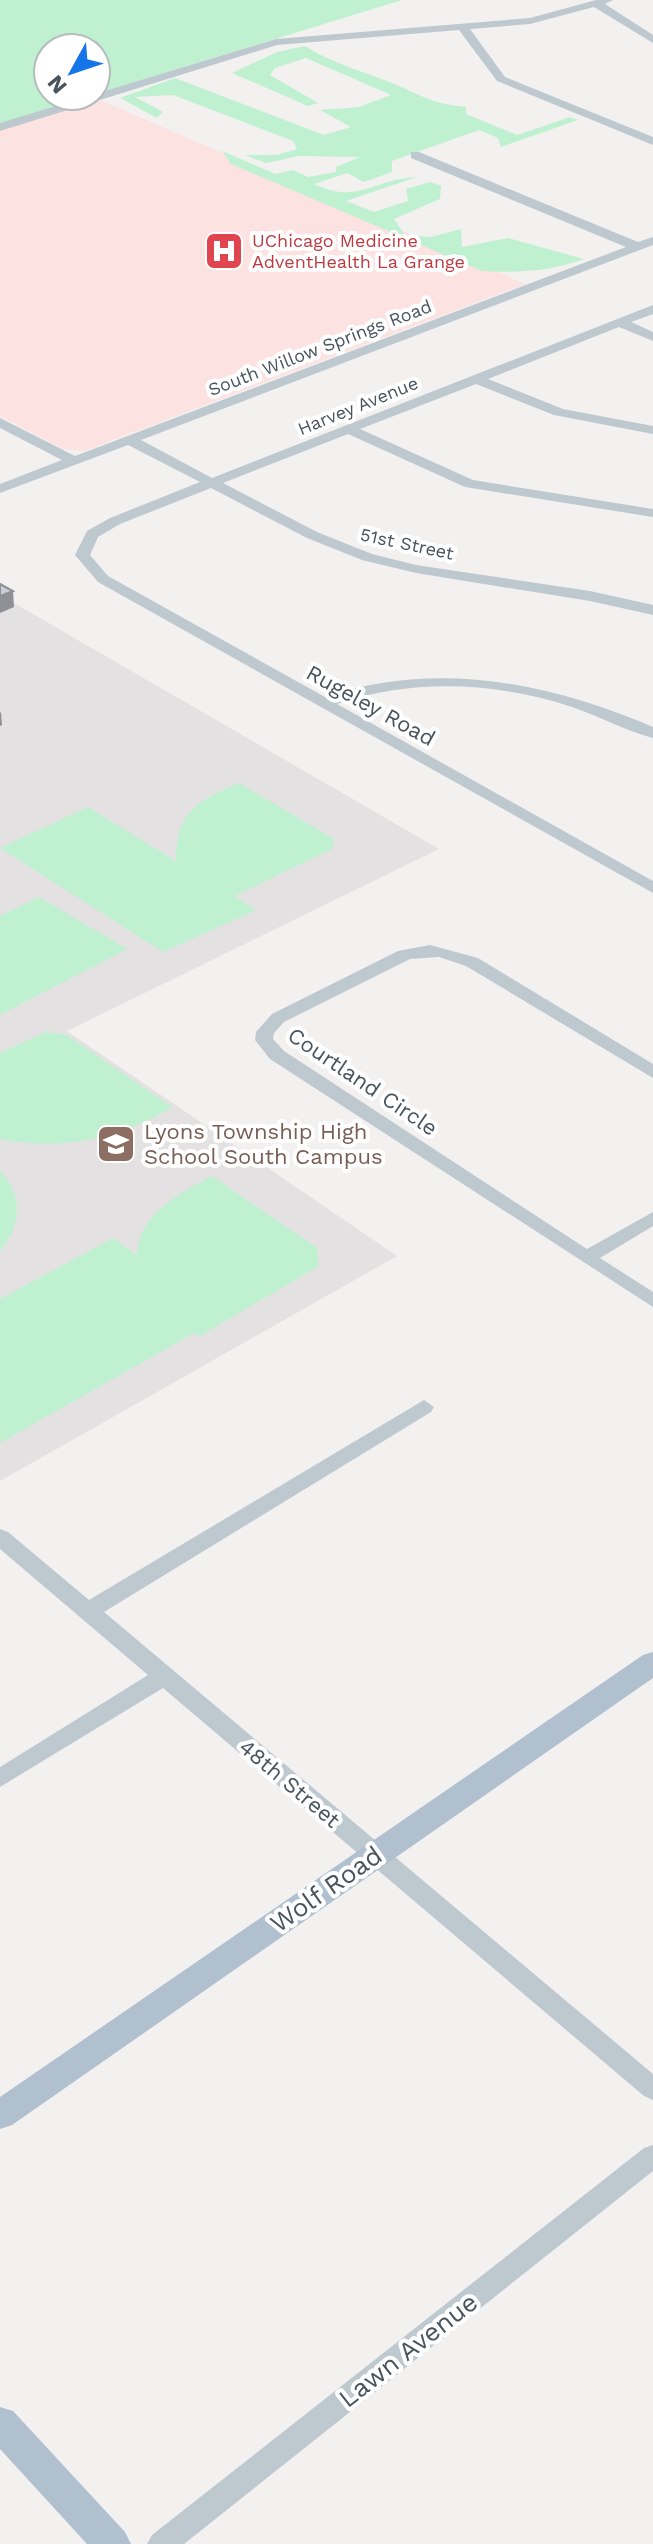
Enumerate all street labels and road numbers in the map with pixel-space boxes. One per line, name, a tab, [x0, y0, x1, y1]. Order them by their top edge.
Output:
street label: South Willow Springs Road	[205, 295, 434, 400]
street label: Harvey Avenue	[295, 372, 421, 439]
street label: 51st Street	[359, 523, 456, 564]
street label: Rugeley Road	[302, 660, 439, 751]
street label: Courtland Circle	[283, 1022, 442, 1141]
street label: 48th Street	[234, 1734, 345, 1833]
street label: Wolf Road	[264, 1840, 388, 1938]
street label: Lawn Avenue	[333, 2287, 483, 2413]

